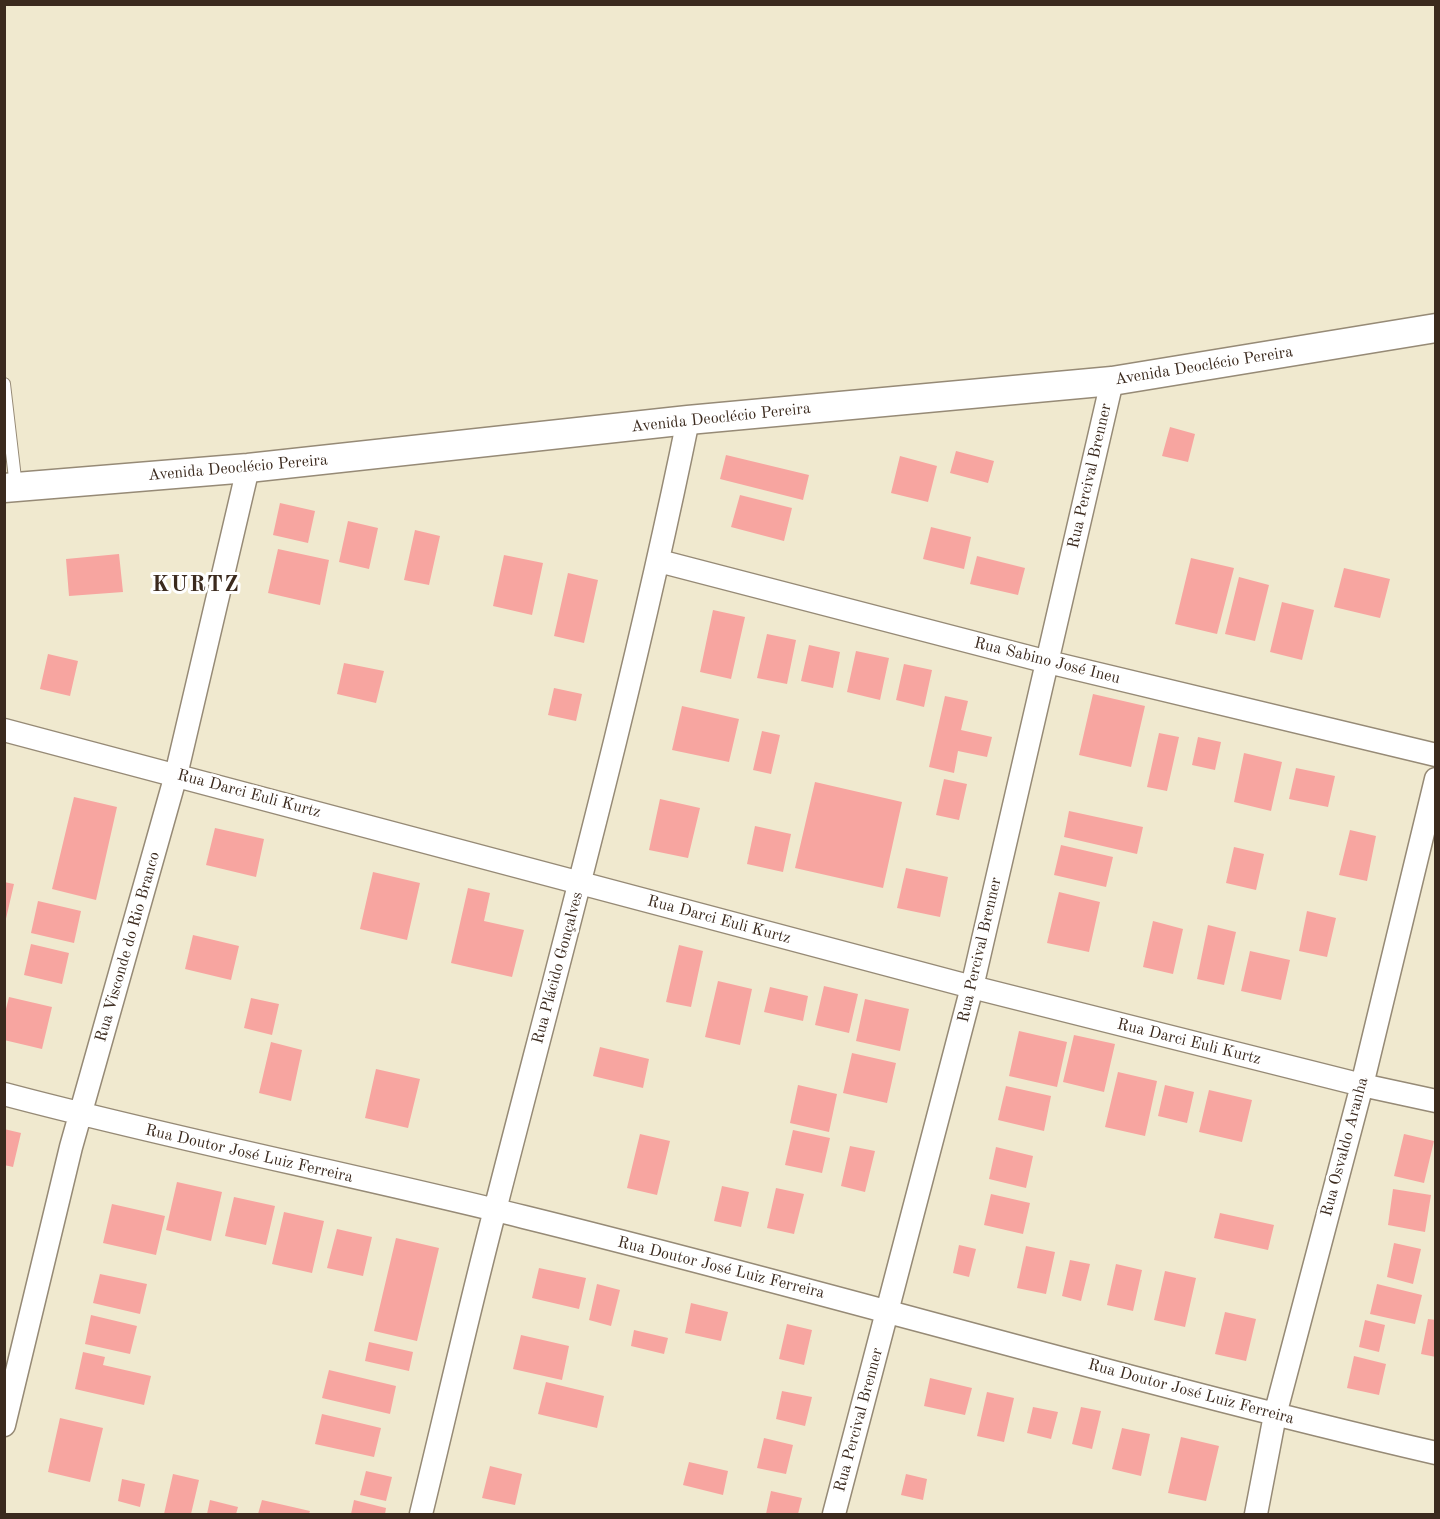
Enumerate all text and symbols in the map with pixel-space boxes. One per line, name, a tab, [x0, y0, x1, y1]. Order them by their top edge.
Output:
street label: Avenida Deoclécio Pereira	[1113, 342, 1295, 390]
street label: Avenida Deoclécio Pereira	[630, 399, 812, 437]
street label: Rua Percival Brenner	[1064, 402, 1116, 550]
street label: Avenida Deoclécio Pereira	[147, 451, 329, 485]
district label: KURTZ	[152, 572, 240, 598]
street label: Rua Sabino José Ineu	[972, 634, 1122, 688]
street label: Rua Darci Euli Kurtz	[175, 766, 323, 822]
street label: Rua Visconde do Rio Branco	[92, 850, 164, 1044]
street label: Rua Percival Brenner	[954, 876, 1006, 1024]
street label: Rua Plácido Gonçalves	[528, 890, 588, 1046]
street label: Rua Darci Euli Kurtz	[645, 892, 793, 948]
street label: Rua Darci Euli Kurtz	[1115, 1015, 1263, 1069]
street label: Rua Osvaldo Aranha	[1317, 1075, 1373, 1219]
street label: Rua Doutor José Luiz Ferreira	[143, 1121, 355, 1187]
street label: Rua Doutor José Luiz Ferreira	[616, 1233, 826, 1303]
street label: Rua Percival Brenner	[831, 1346, 887, 1494]
street label: Rua Doutor José Luiz Ferreira	[1086, 1355, 1296, 1429]

